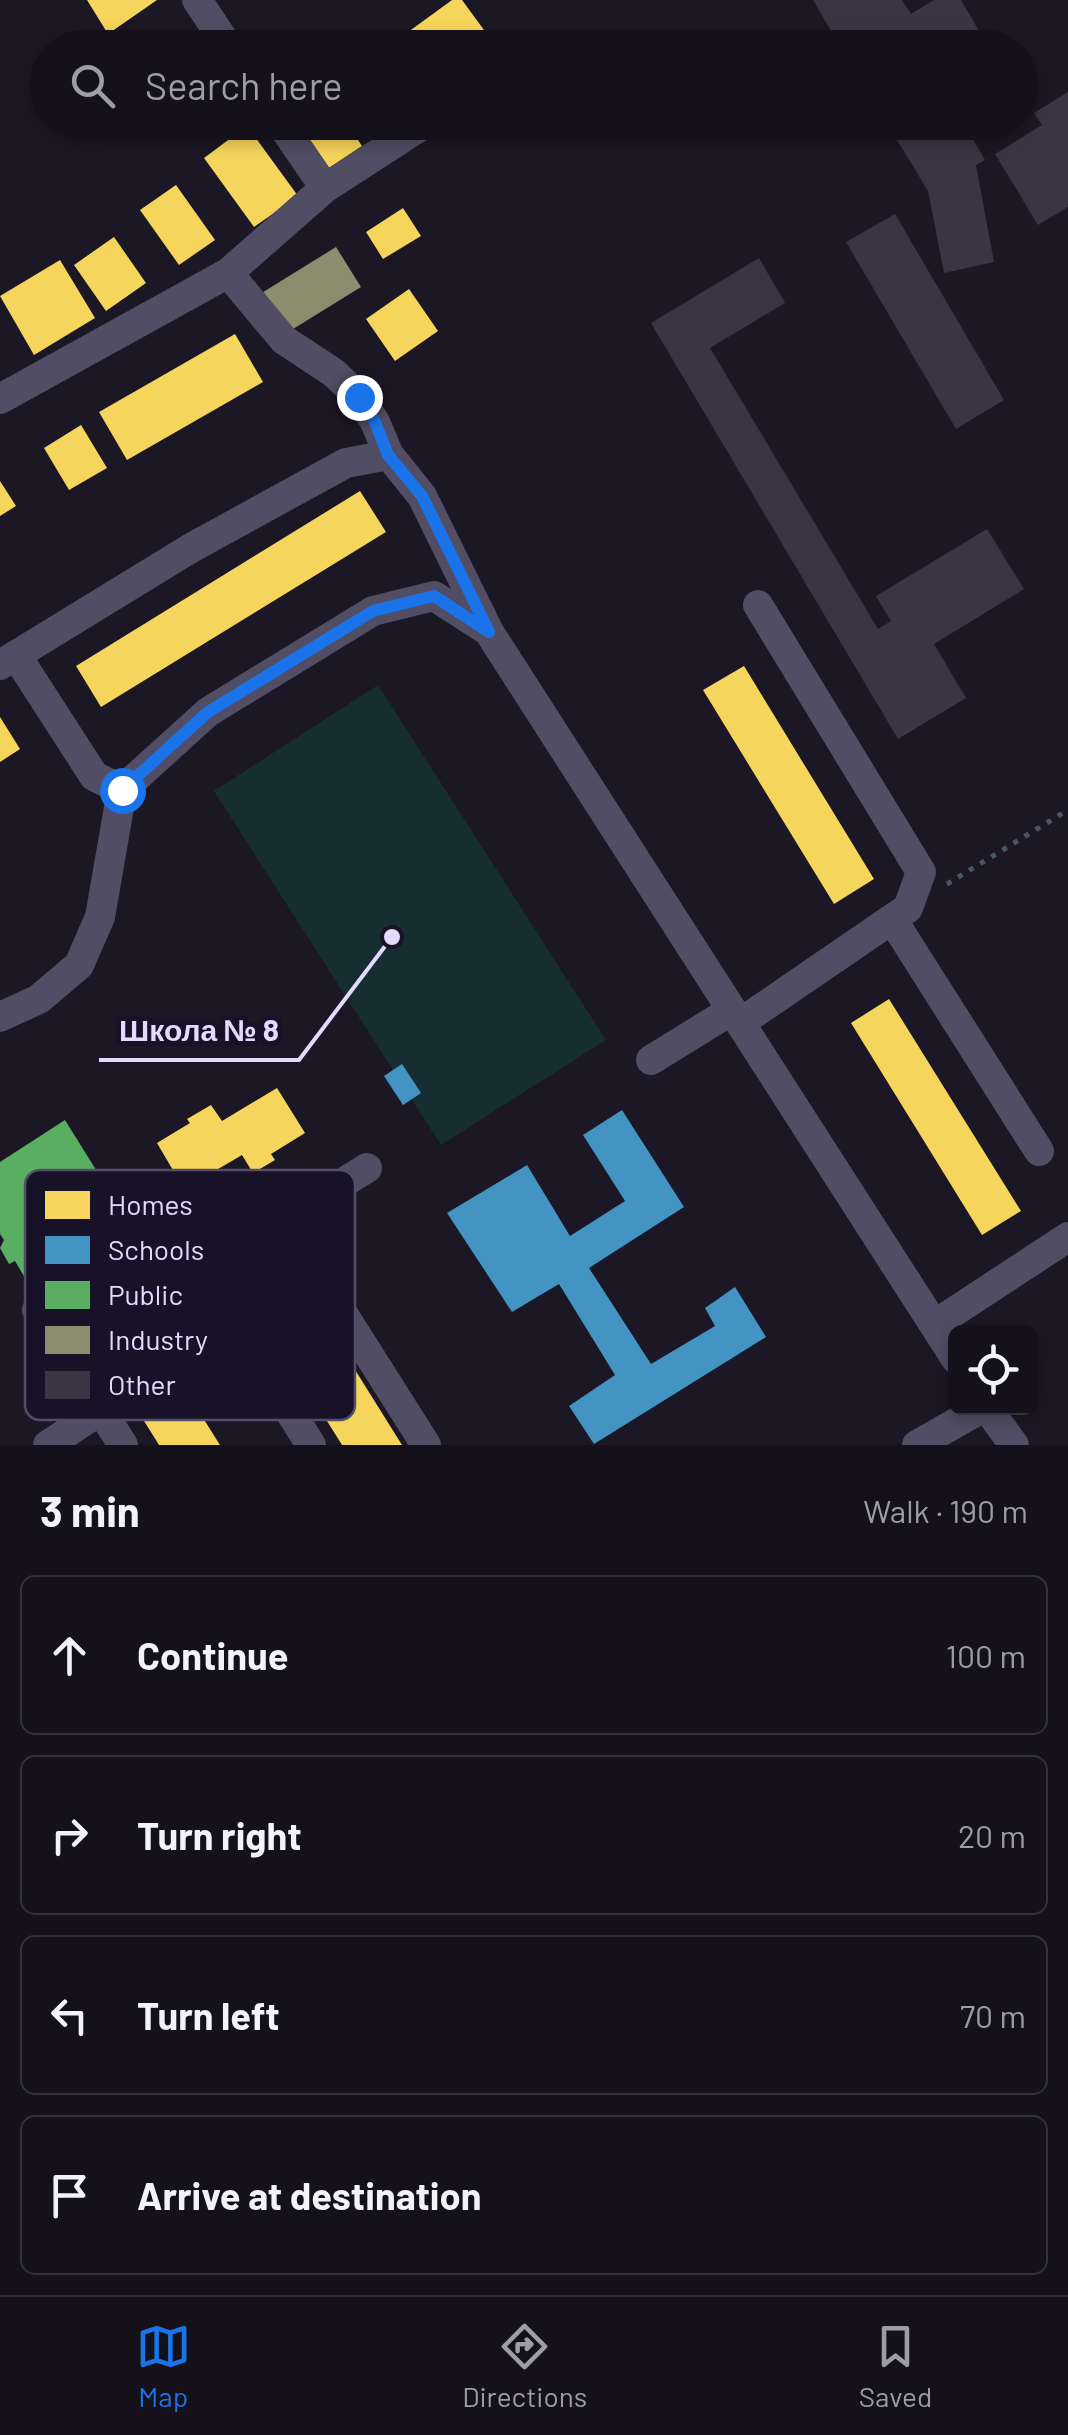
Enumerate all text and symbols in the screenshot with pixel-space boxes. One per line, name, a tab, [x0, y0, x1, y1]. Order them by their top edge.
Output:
search box	[30, 30, 1038, 140]
icon: search	[65, 58, 120, 113]
text: Search here	[145, 62, 343, 108]
route end	[337, 375, 383, 421]
route start	[100, 768, 146, 814]
callout: Школа № 8	[99, 1000, 299, 1060]
text: Школа № 8	[119, 1011, 279, 1047]
legend	[25, 1170, 355, 1420]
text: Homes	[108, 1187, 193, 1221]
text: Schools	[108, 1232, 204, 1266]
text: Public	[108, 1277, 183, 1311]
text: Industry	[108, 1322, 208, 1356]
map controls	[948, 1325, 1038, 1415]
button: locate	[948, 1325, 1038, 1415]
text: Other	[108, 1367, 176, 1401]
text: 3 min	[40, 1485, 140, 1535]
text: Walk · 190 m	[863, 1491, 1028, 1529]
icon: ahead	[42, 1628, 97, 1683]
text: Continue	[137, 1632, 288, 1678]
text: 100 m	[946, 1636, 1026, 1674]
icon: right	[42, 1808, 97, 1863]
text: Turn right	[137, 1812, 302, 1858]
text: 20 m	[958, 1816, 1026, 1854]
icon: left	[42, 1988, 97, 2043]
text: Turn left	[137, 1992, 280, 2038]
text: 70 m	[960, 1996, 1026, 2034]
icon: arrive	[42, 2168, 97, 2223]
text: Arrive at destination	[137, 2172, 482, 2218]
tab: Map	[136, 2319, 191, 2413]
tab: Directions	[462, 2319, 587, 2413]
tab: Saved	[859, 2319, 932, 2413]

